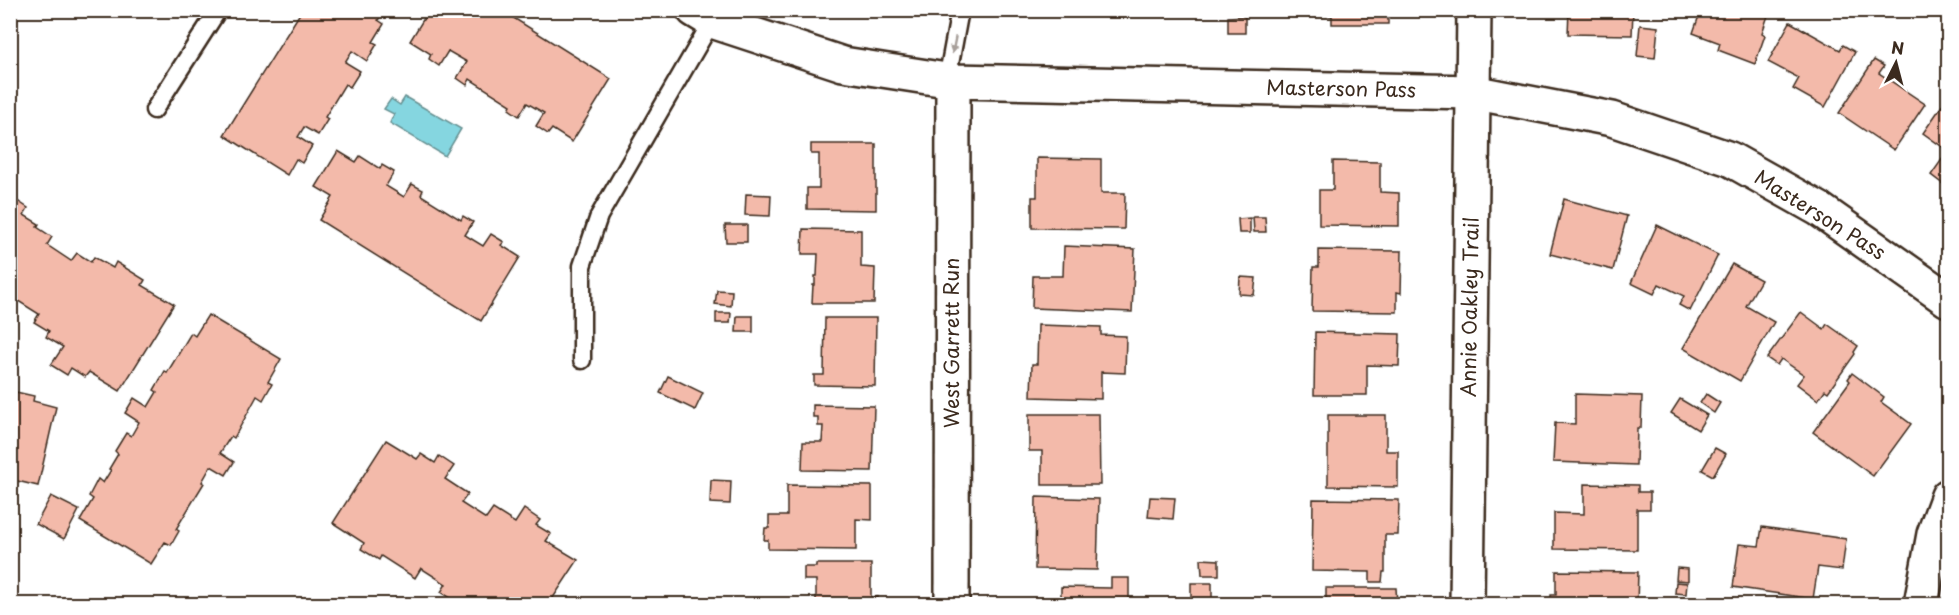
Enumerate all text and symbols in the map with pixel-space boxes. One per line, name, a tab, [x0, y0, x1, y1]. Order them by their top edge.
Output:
north arrow	[1866, 33, 1926, 93]
text: N	[1890, 34, 1905, 60]
one-way arrow	[949, 36, 958, 55]
street label: Masterson Pass	[1266, 72, 1416, 104]
street label: Masterson Pass	[1749, 162, 1892, 267]
street label: Annie Oakley Trail	[1452, 217, 1486, 397]
street label: West Garrett Run	[936, 258, 966, 428]

